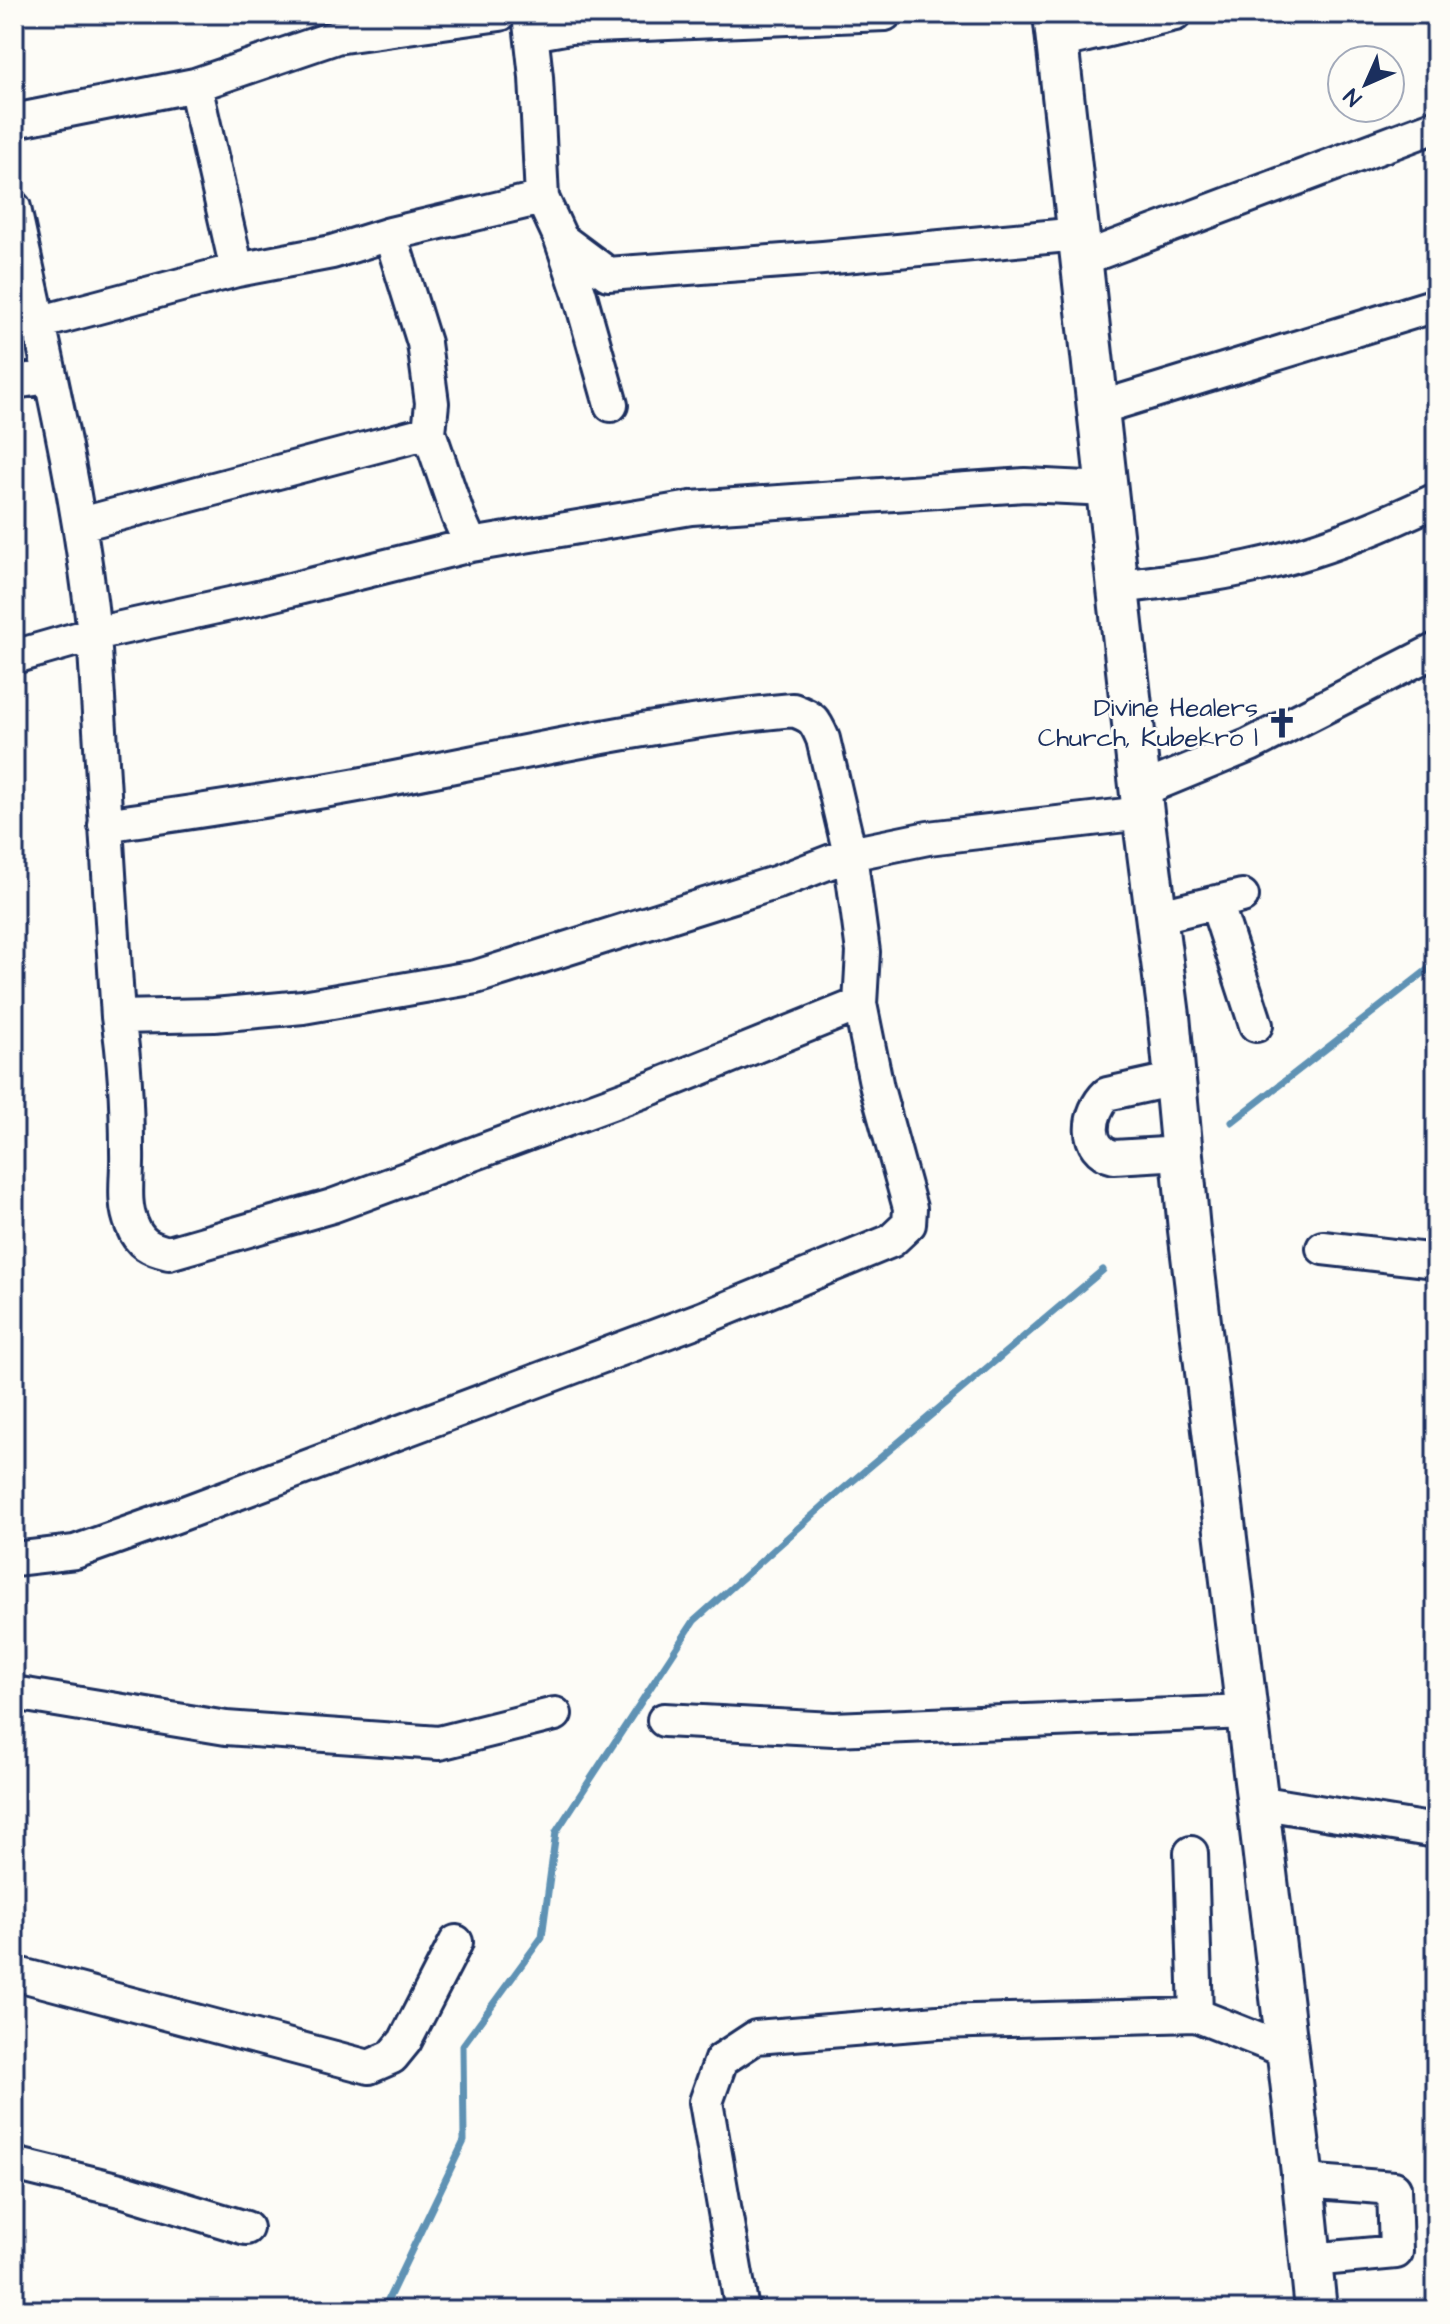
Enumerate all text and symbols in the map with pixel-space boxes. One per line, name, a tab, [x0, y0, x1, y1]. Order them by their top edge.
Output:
north arrow	[1326, 44, 1406, 124]
text: N	[1337, 81, 1369, 113]
place label: Divine Healers Church, Kubekro l	[1038, 690, 1258, 756]
church icon: Divine Healers Church, Kubekro l	[1265, 706, 1299, 740]

